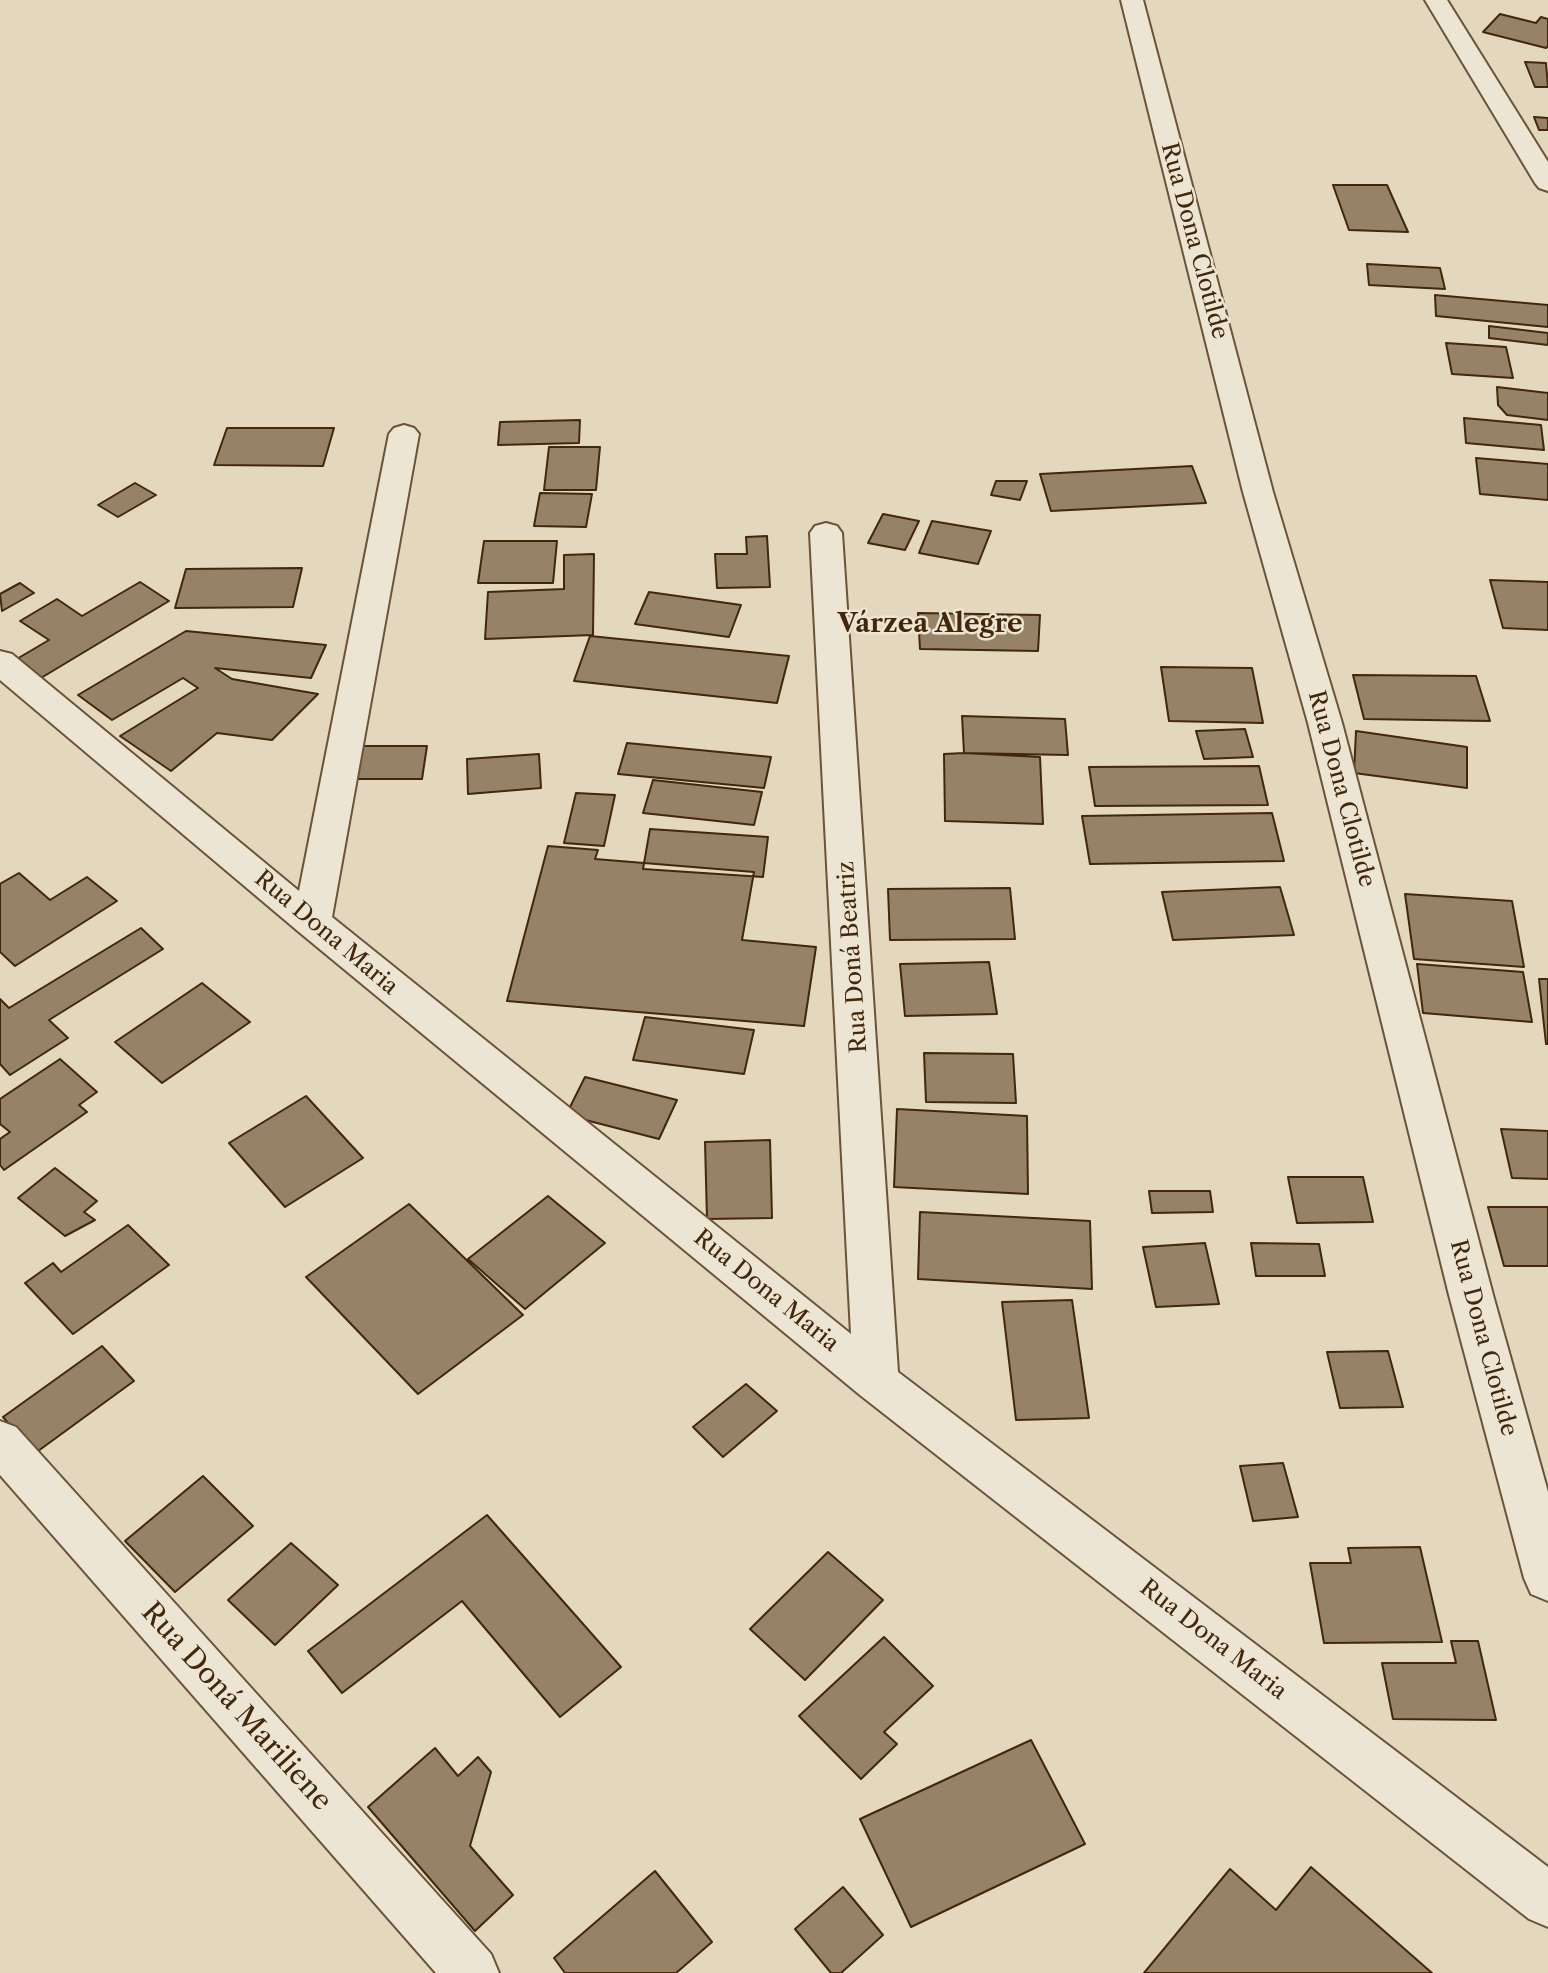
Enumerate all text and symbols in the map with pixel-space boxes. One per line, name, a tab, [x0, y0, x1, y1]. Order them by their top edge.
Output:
street label: Rua Dona Clotilde	[1155, 140, 1233, 342]
district label: Várzea Alegre	[837, 608, 1023, 640]
street label: Rua Dona Clotilde	[1302, 688, 1380, 890]
street label: Rua Doná Beatriz	[833, 860, 873, 1054]
street label: Rua Dona Maria	[249, 865, 403, 1001]
street label: Rua Dona Maria	[688, 1224, 844, 1358]
street label: Rua Dona Clotilde	[1444, 1237, 1522, 1439]
street label: Rua Dona Maria	[1134, 1574, 1292, 1706]
street label: Rua Doná Mariliene	[134, 1596, 338, 1818]

